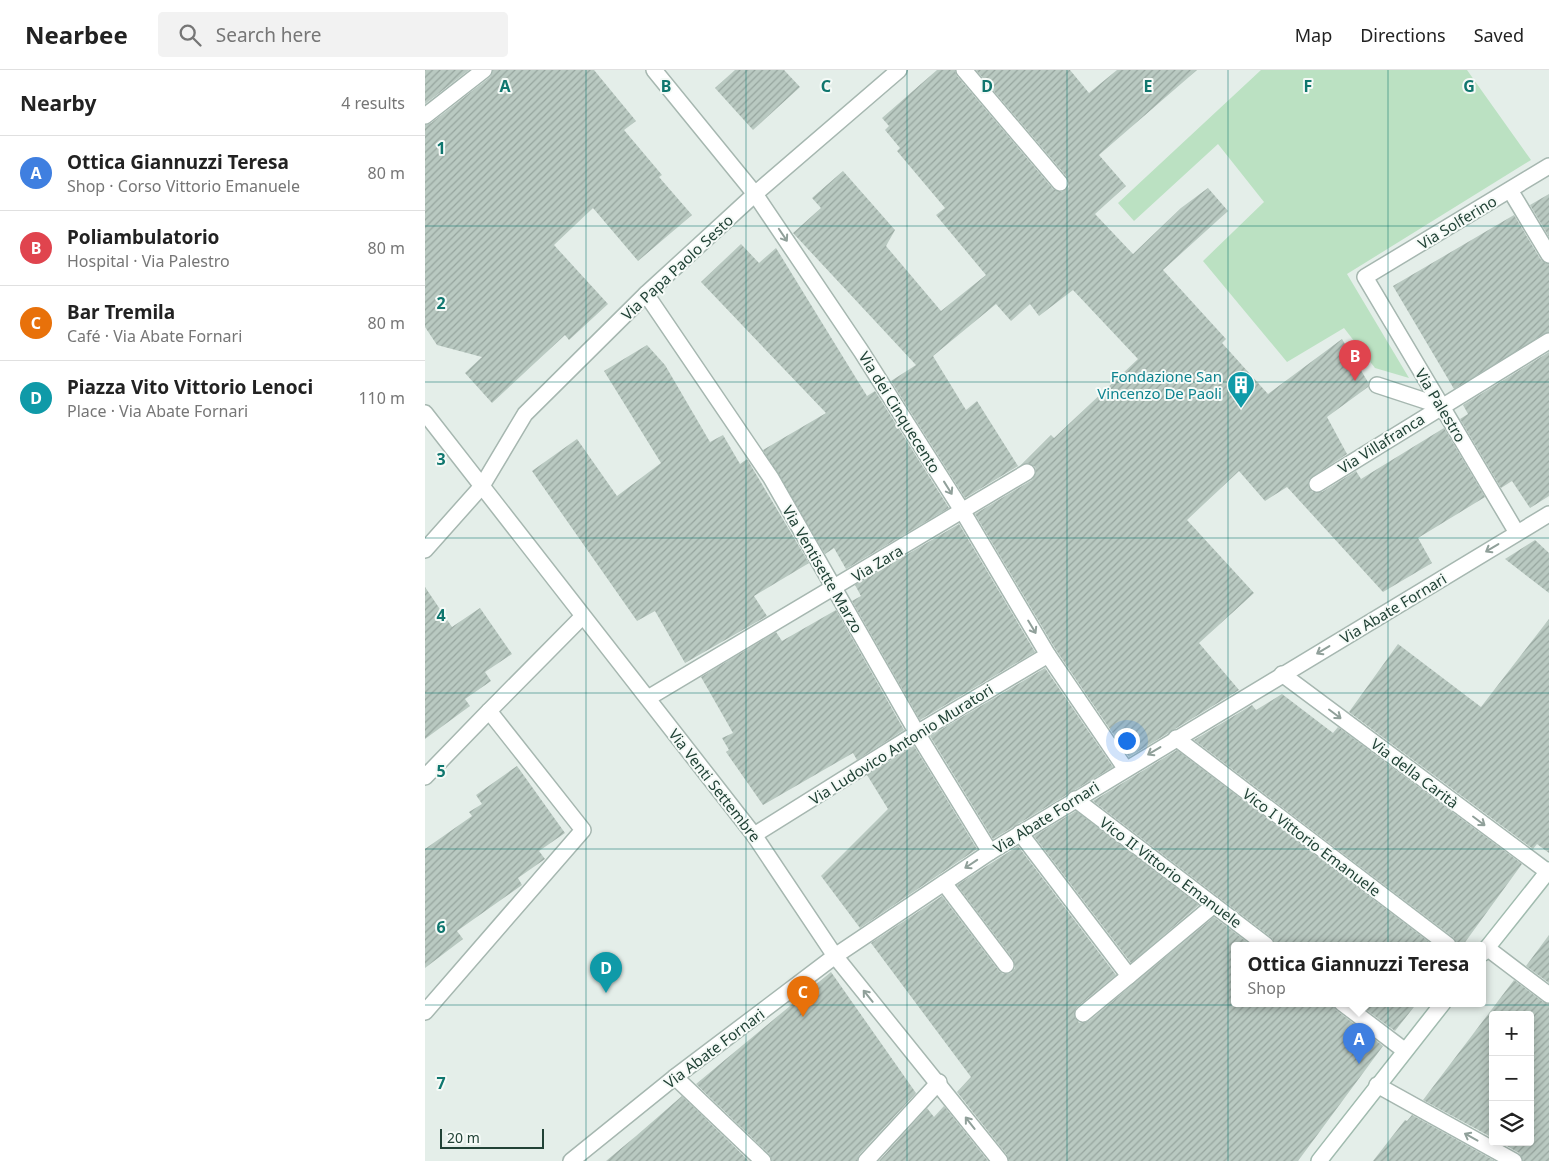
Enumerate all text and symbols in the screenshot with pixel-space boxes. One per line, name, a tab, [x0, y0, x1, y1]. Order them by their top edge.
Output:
search box	[158, 12, 508, 57]
text: Nearbee	[25, 18, 128, 51]
icon: search	[176, 21, 204, 49]
text: Search here	[216, 22, 322, 48]
text: Map	[1295, 23, 1332, 47]
text: Directions	[1360, 23, 1446, 47]
text: Saved	[1474, 23, 1524, 47]
text: A	[499, 75, 511, 97]
text: B	[661, 75, 671, 97]
text: C	[821, 75, 831, 97]
text: D	[981, 75, 993, 97]
text: E	[1144, 75, 1153, 97]
text: F	[1304, 75, 1312, 97]
text: G	[1463, 75, 1475, 97]
text: Nearby	[20, 89, 96, 117]
text: 4 results	[341, 92, 405, 114]
text: 1	[436, 137, 446, 159]
text: Ottica Giannuzzi Teresa	[67, 149, 289, 175]
text: A	[30, 162, 42, 184]
text: 80 m	[368, 162, 405, 184]
text: Shop · Corso Vittorio Emanuele	[67, 175, 300, 197]
street label: Via Solferino	[1414, 191, 1500, 253]
street label: Via Papa Paolo Sesto	[617, 210, 737, 324]
text: Poliambulatorio	[67, 224, 220, 250]
one-way arrow	[778, 227, 788, 241]
text: B	[31, 237, 41, 259]
text: 80 m	[368, 237, 405, 259]
text: Hospital · Via Palestro	[67, 250, 230, 272]
text: 2	[436, 292, 446, 314]
text: Bar Tremila	[67, 299, 175, 325]
text: C	[31, 312, 41, 334]
text: 80 m	[368, 312, 405, 334]
text: Café · Via Abate Fornari	[67, 325, 242, 347]
pin: B	[1339, 340, 1371, 381]
street label: Via dei Cinquecento	[855, 347, 945, 477]
street label: Via Palestro	[1411, 364, 1471, 446]
place label: Fondazione San Vincenzo De Paoli	[1097, 366, 1222, 403]
building icon: Fondazione San Vincenzo De Paoli	[1226, 370, 1256, 409]
text: Piazza Vito Vittorio Lenoci	[67, 374, 313, 400]
text: D	[30, 387, 42, 409]
text: 110 m	[358, 387, 405, 409]
text: Place · Via Abate Fornari	[67, 400, 248, 422]
street label: Via Villafranca	[1334, 408, 1428, 478]
text: 3	[436, 448, 446, 470]
one-way arrow	[943, 481, 953, 495]
street label: Via Ventisette Marzo	[778, 502, 868, 636]
street label: Via Zara	[848, 540, 906, 586]
one-way arrow	[1486, 544, 1500, 554]
street label: Via Abate Fornari	[1336, 568, 1450, 648]
text: 4	[436, 604, 446, 626]
one-way arrow	[1027, 620, 1037, 634]
one-way arrow	[1316, 645, 1330, 655]
street label: Via Ludovico Antonio Muratori	[805, 679, 997, 809]
one-way arrow	[1328, 709, 1342, 719]
street label: Via Venti Settembre	[665, 724, 765, 846]
your location	[1114, 728, 1140, 754]
street label: Via della Carità	[1367, 734, 1463, 812]
one-way arrow	[1147, 747, 1161, 757]
text: 5	[436, 760, 446, 782]
street label: Via Abate Fornari	[989, 776, 1103, 858]
street label: Vico I Vittorio Emanuele	[1239, 783, 1385, 901]
street label: Vico II Vittorio Emanuele	[1096, 812, 1246, 932]
one-way arrow	[1472, 816, 1486, 826]
one-way arrow	[964, 859, 978, 869]
text: 6	[436, 916, 446, 938]
popup	[1231, 942, 1486, 1007]
text: Ottica Giannuzzi Teresa	[1248, 951, 1469, 977]
pin: D	[590, 952, 622, 993]
pin: C	[787, 976, 819, 1017]
text: Shop	[1248, 977, 1286, 999]
one-way arrow	[863, 990, 874, 1003]
street label: Via Abate Fornari	[660, 1004, 768, 1092]
map controls	[1489, 1011, 1534, 1146]
button: +	[1489, 1011, 1534, 1056]
pin: A	[1343, 1023, 1375, 1064]
button: −	[1489, 1056, 1534, 1101]
text: 7	[436, 1072, 446, 1094]
button: layers	[1489, 1101, 1534, 1146]
one-way arrow	[965, 1117, 976, 1130]
scale bar	[440, 1126, 544, 1149]
text: 20 m	[447, 1128, 480, 1147]
one-way arrow	[1464, 1132, 1479, 1142]

